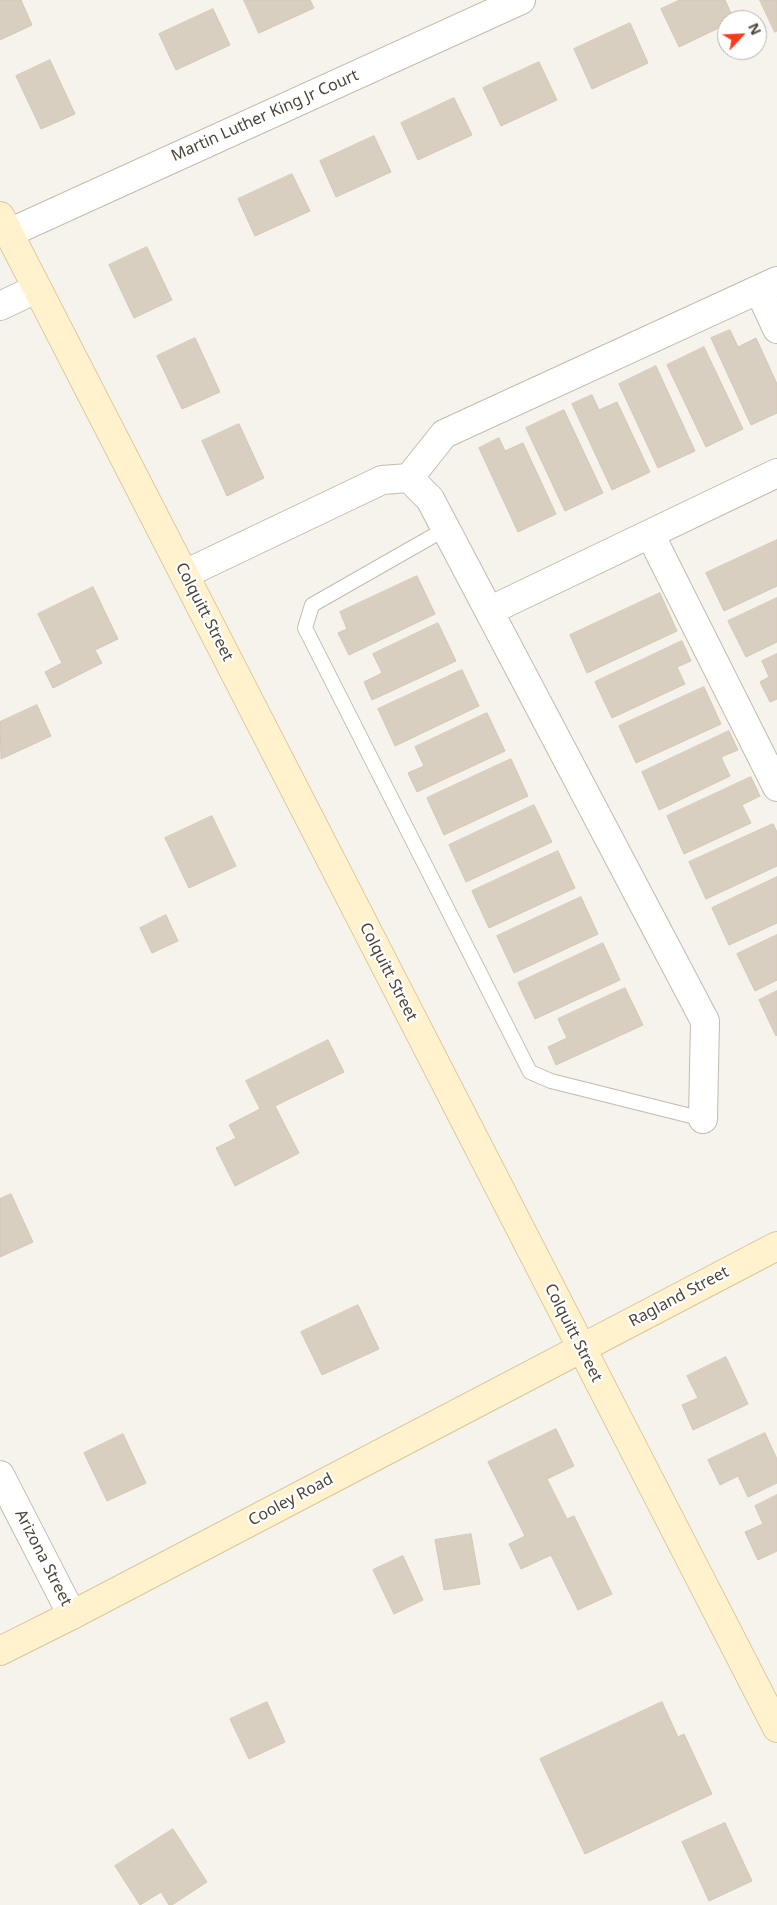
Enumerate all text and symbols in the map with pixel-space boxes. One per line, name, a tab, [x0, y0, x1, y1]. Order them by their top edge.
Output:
north arrow	[717, 10, 767, 60]
text: N	[744, 20, 766, 38]
street label: Martin Luther King Jr Court	[168, 66, 362, 166]
street label: Colquitt Street	[171, 559, 237, 665]
street label: Colquitt Street	[355, 919, 421, 1025]
street label: Ragland Street	[626, 1263, 732, 1331]
street label: Colquitt Street	[540, 1280, 606, 1386]
street label: Cooley Road	[245, 1470, 337, 1530]
street label: Arizona Street	[10, 1506, 76, 1610]

